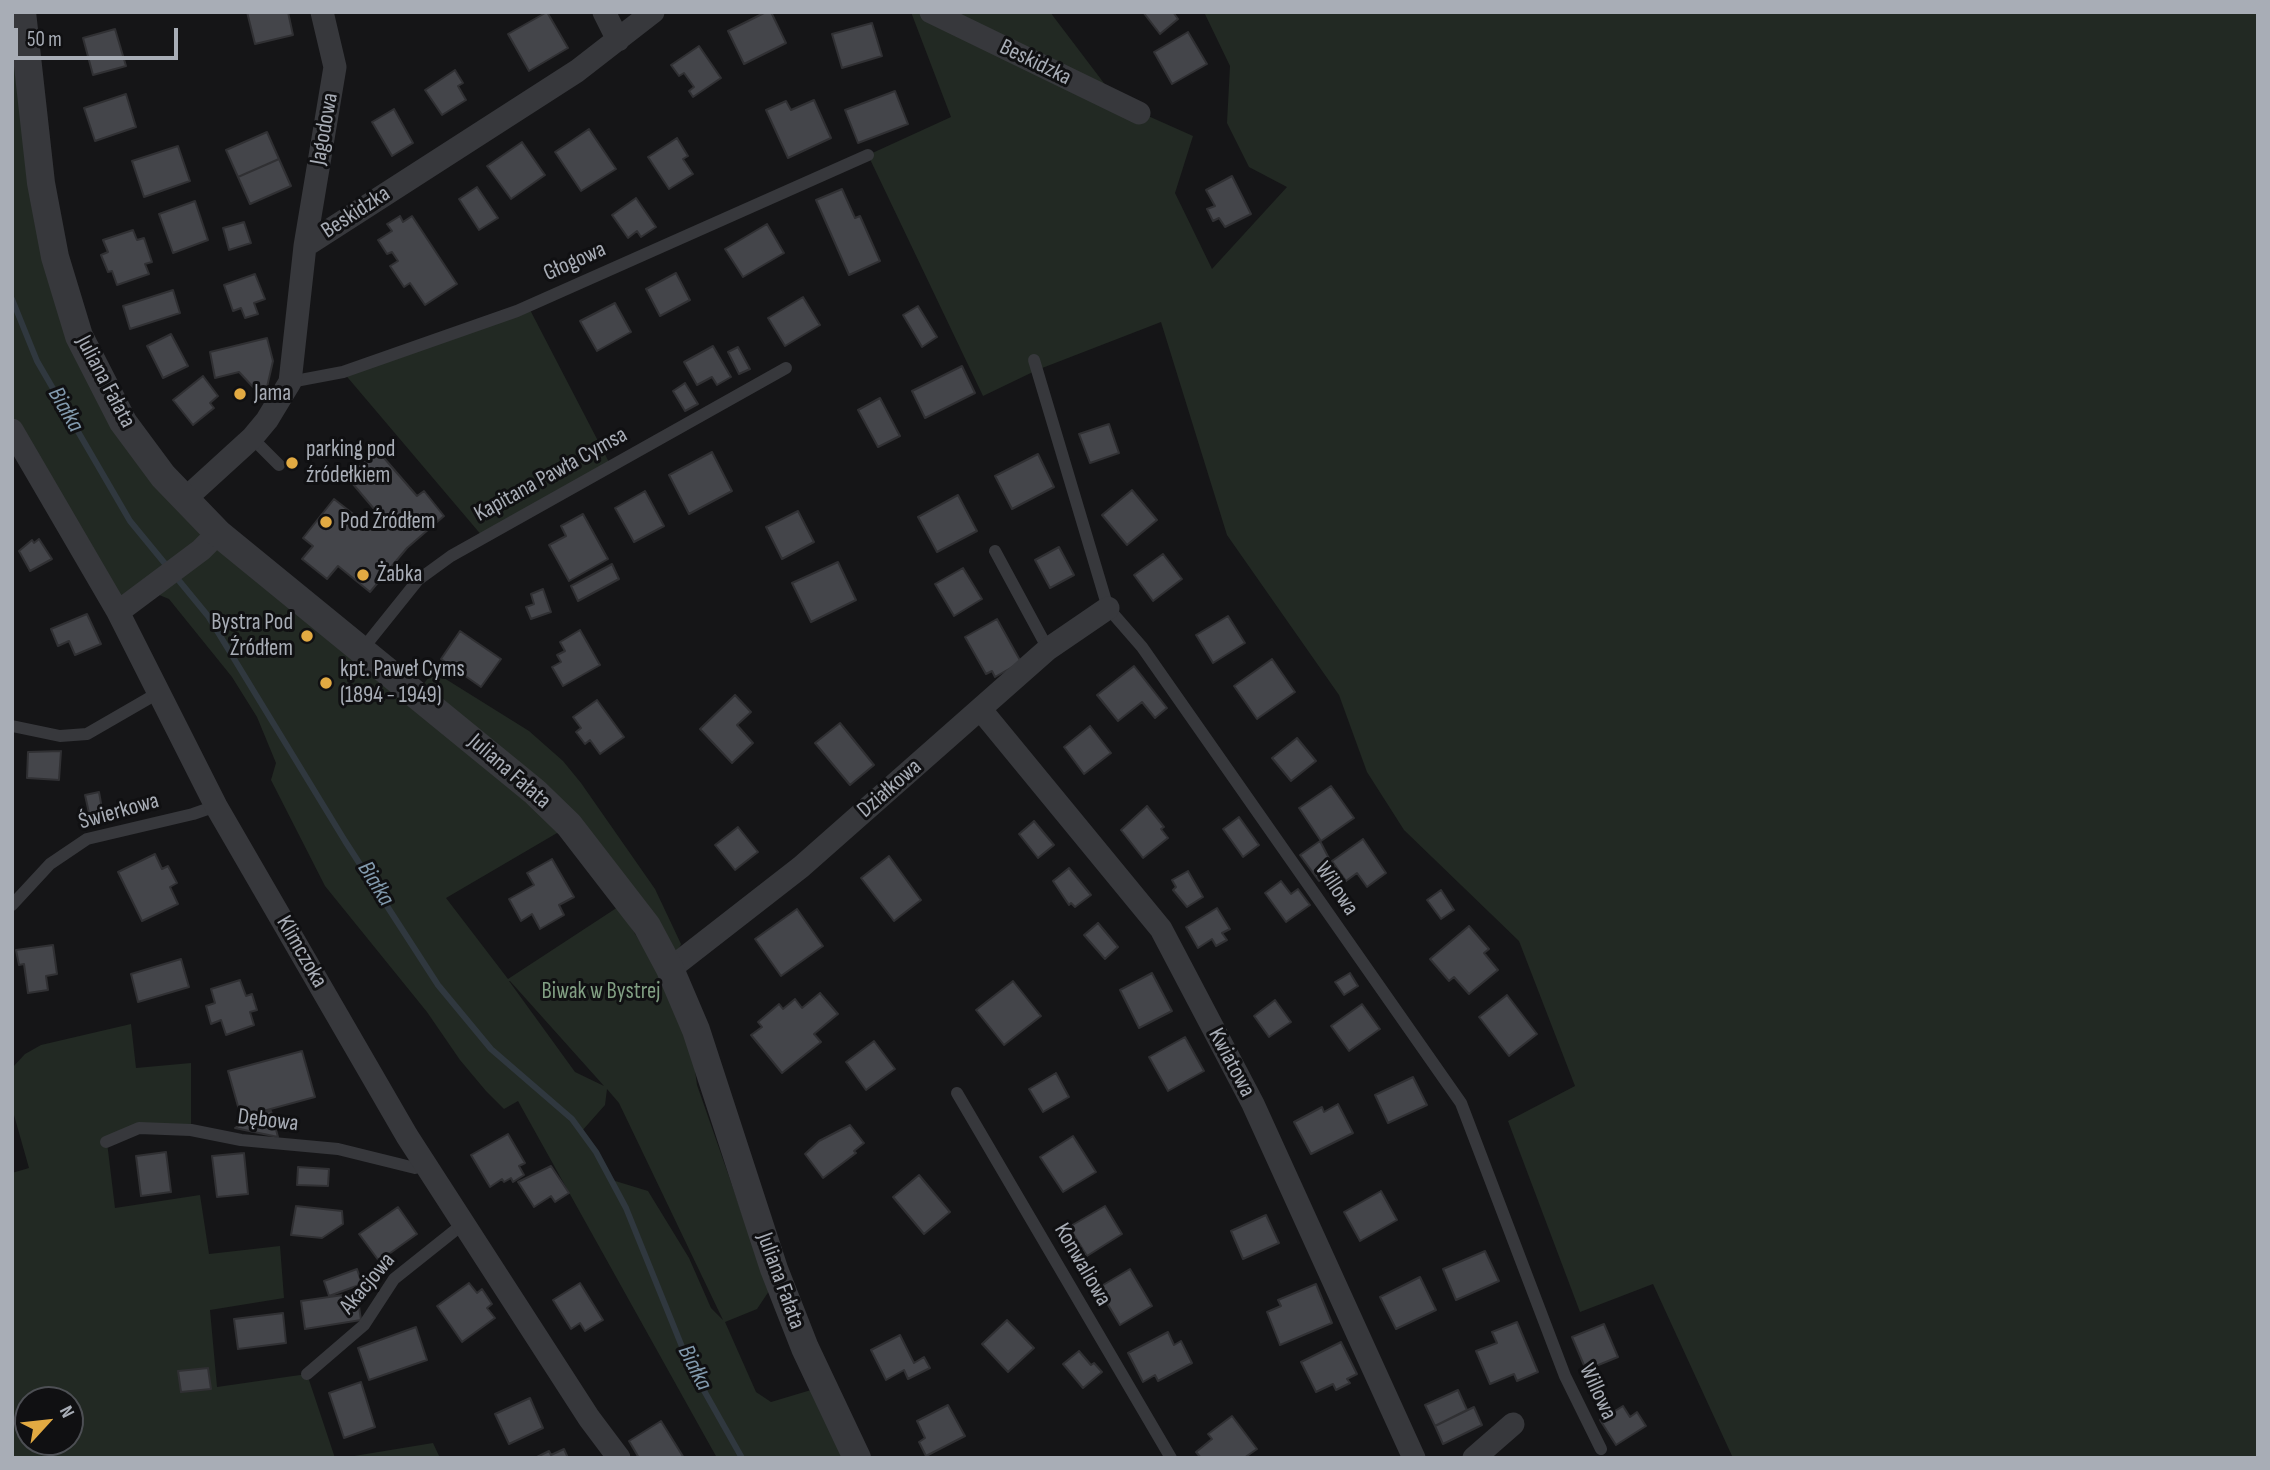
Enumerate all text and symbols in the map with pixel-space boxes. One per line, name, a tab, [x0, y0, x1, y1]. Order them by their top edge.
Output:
scale bar	[18, 14, 182, 58]
text: 50 m	[27, 27, 62, 52]
street label: Beskidzka	[995, 34, 1075, 92]
street label: Jagodowa	[305, 91, 345, 167]
street label: Beskidzka	[316, 181, 396, 245]
street label: Głogowa	[540, 236, 610, 288]
street label: Juliana Fałata	[69, 331, 141, 433]
place label: Jama	[254, 380, 291, 408]
water label: Białka	[41, 382, 89, 438]
marker: Jama	[232, 386, 248, 402]
street label: Kapitana Pawła Cymsa	[470, 422, 632, 528]
place label: parking pod źródełkiem	[306, 436, 395, 490]
marker: parking pod źródełkiem	[284, 455, 300, 471]
place label: Pod Źródłem	[340, 508, 435, 536]
marker: Pod Źródłem	[318, 514, 334, 530]
place label: Żabka	[377, 561, 422, 589]
marker: Żabka	[355, 567, 371, 583]
place label: Bystra Pod Źródłem	[211, 609, 293, 663]
marker: Bystra Pod Źródłem	[299, 628, 315, 644]
place label: kpt. Paweł Cyms (1894 - 1949)	[340, 656, 465, 710]
marker: kpt. Paweł Cyms (1894 - 1949)	[318, 675, 334, 691]
street label: Juliana Fałata	[462, 729, 556, 815]
street label: Działkowa	[852, 754, 928, 824]
street label: Świerkowa	[76, 787, 162, 837]
water label: Białka	[350, 856, 400, 912]
street label: Willowa	[1308, 857, 1364, 921]
street label: Klimczoka	[269, 911, 333, 993]
park label: Biwak w Bystrej	[542, 978, 660, 1006]
street label: Kwiatowa	[1201, 1024, 1261, 1102]
street label: Dębowa	[236, 1104, 300, 1138]
street label: Konwaliowa	[1047, 1219, 1117, 1311]
street label: Juliana Fałata	[750, 1229, 810, 1333]
street label: Akacjowa	[334, 1248, 402, 1320]
water label: Białka	[670, 1340, 718, 1396]
street label: Willowa	[1572, 1360, 1622, 1424]
north arrow	[14, 1386, 84, 1456]
text: N	[54, 1402, 79, 1422]

